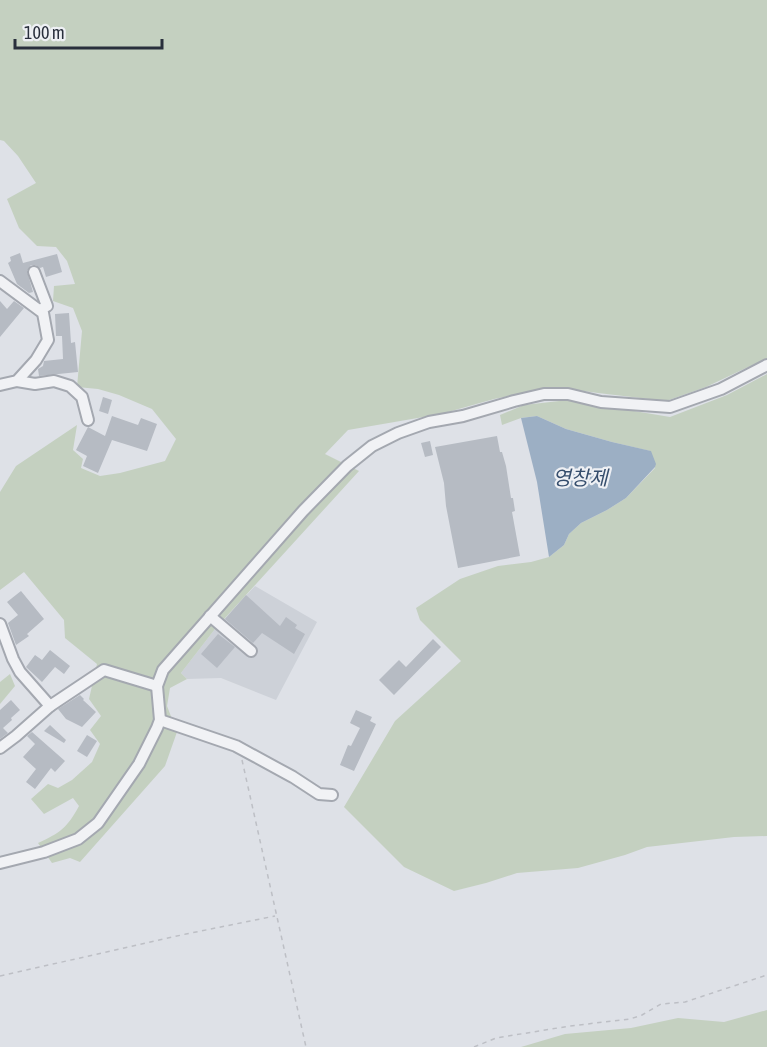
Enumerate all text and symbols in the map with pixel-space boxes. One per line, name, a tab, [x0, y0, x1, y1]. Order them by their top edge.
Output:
scale bar	[15, 12, 162, 50]
text: 100 m	[24, 22, 65, 43]
water label: 영창제	[552, 466, 610, 489]

